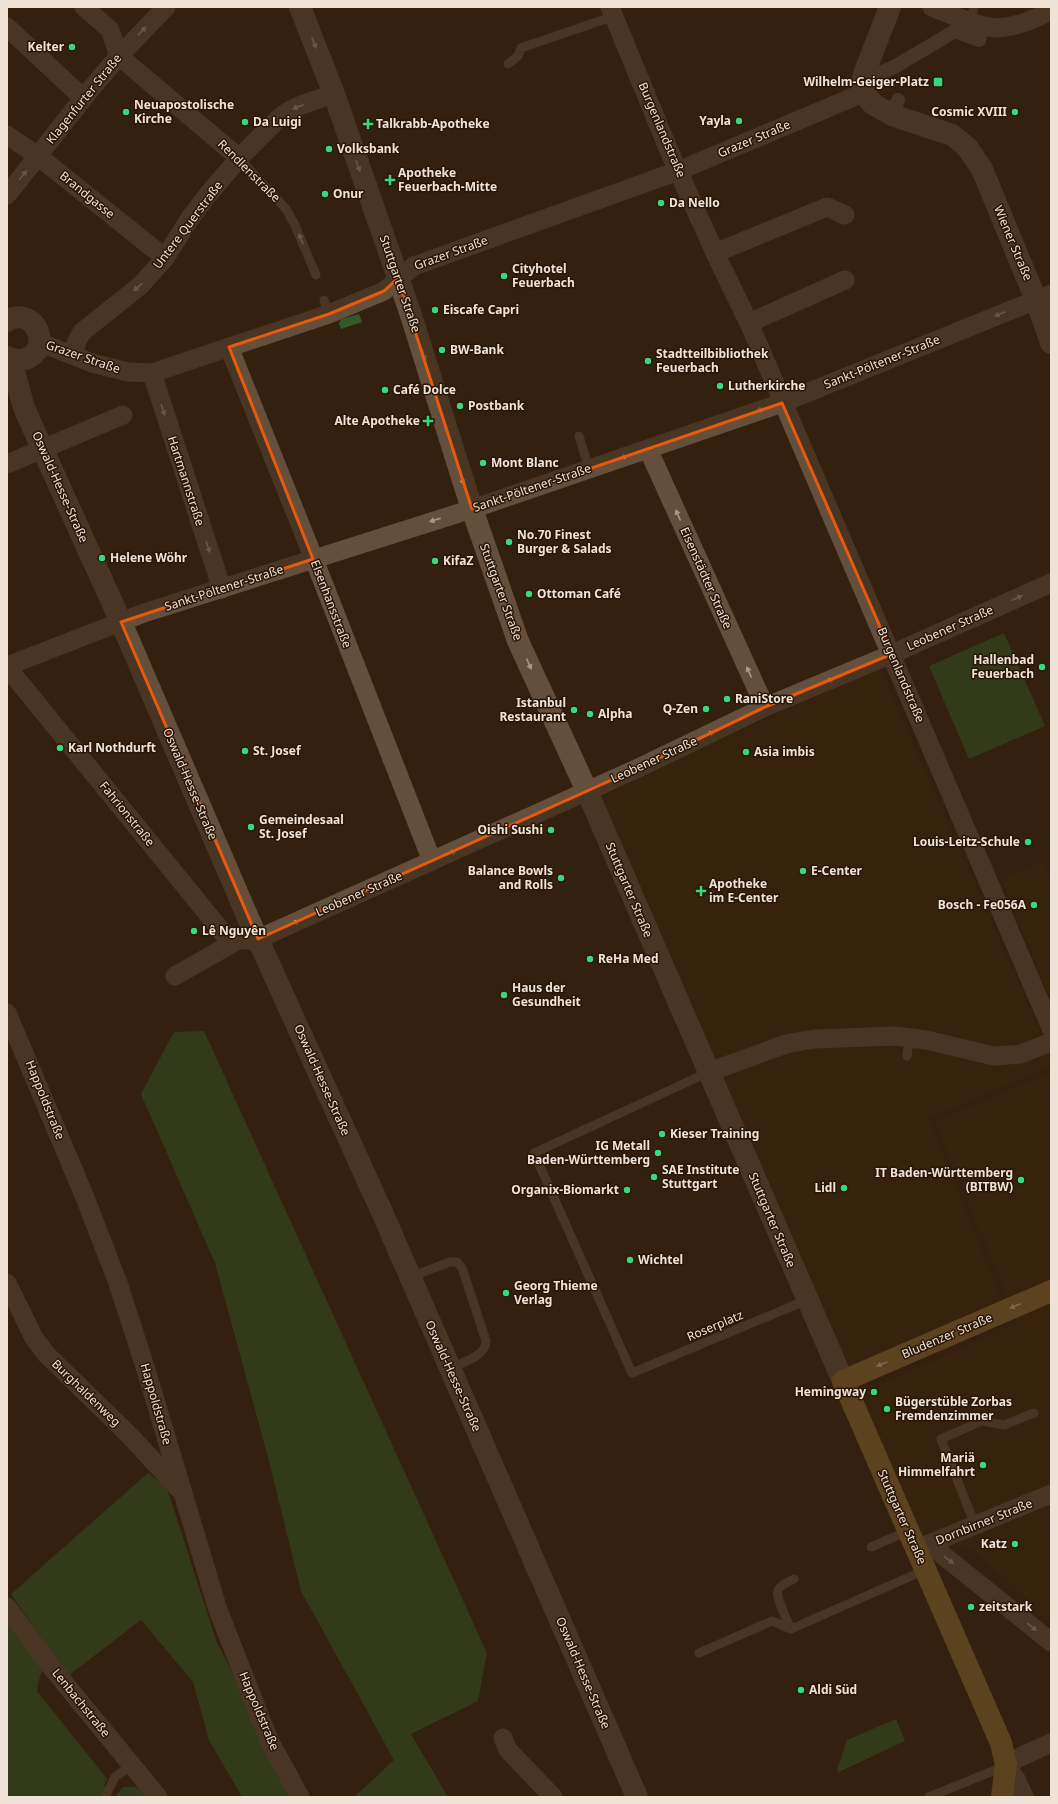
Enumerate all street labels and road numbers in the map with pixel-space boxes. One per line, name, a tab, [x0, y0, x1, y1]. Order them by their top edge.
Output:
street label: Klagenfurter Straße	[42, 50, 125, 147]
street label: Burgenlandstraße	[635, 79, 690, 180]
street label: Grazer Straße	[715, 116, 793, 161]
street label: Rendlenstraße	[214, 136, 285, 206]
street label: Brandgasse	[56, 167, 119, 222]
street label: Untere Querstraße	[149, 177, 227, 272]
street label: Wiener Straße	[990, 203, 1037, 283]
street label: Grazer Straße	[412, 231, 490, 274]
street label: Stuttgarter Straße	[376, 233, 425, 335]
street label: Sankt-Pöltener-Straße	[821, 330, 943, 393]
street label: Grazer Straße	[44, 336, 123, 377]
street label: Oswald-Hesse-Straße	[28, 428, 93, 545]
street label: Hartmannstraße	[164, 434, 209, 528]
street label: Sankt-Pöltener-Straße	[471, 459, 593, 516]
street label: Eisenstädter Straße	[676, 524, 737, 632]
street label: Stuttgarter Straße	[476, 541, 527, 643]
street label: Elsenhansstraße	[307, 557, 356, 650]
street label: Sankt-Pöltener-Straße	[162, 560, 286, 615]
street label: Leobener Straße	[904, 601, 996, 654]
street label: Burgenlandstraße	[874, 624, 929, 725]
street label: Oswald-Hesse-Straße	[159, 725, 222, 843]
street label: Leobener Straße	[608, 732, 700, 787]
street label: Fahrionstraße	[96, 778, 159, 850]
street label: Stuttgarter Straße	[602, 840, 657, 940]
street label: Leobener Straße	[313, 867, 405, 920]
street label: Oswald-Hesse-Straße	[290, 1021, 355, 1138]
street label: Happoldstraße	[22, 1058, 69, 1142]
street label: Stuttgarter Straße	[745, 1170, 800, 1270]
street label: Roserplatz	[684, 1306, 746, 1345]
street label: Bludenzer Straße	[899, 1309, 995, 1362]
street label: Oswald-Hesse-Straße	[421, 1317, 486, 1434]
street label: Burghaldenweg	[48, 1355, 125, 1430]
street label: Happoldstraße	[137, 1361, 176, 1447]
street label: Stuttgarter Straße	[874, 1467, 931, 1567]
street label: Dornbirner Straße	[933, 1494, 1035, 1549]
street label: Oswald-Hesse-Straße	[552, 1614, 615, 1732]
street label: Lenbachstraße	[48, 1665, 114, 1741]
street label: Happoldstraße	[235, 1669, 284, 1753]

